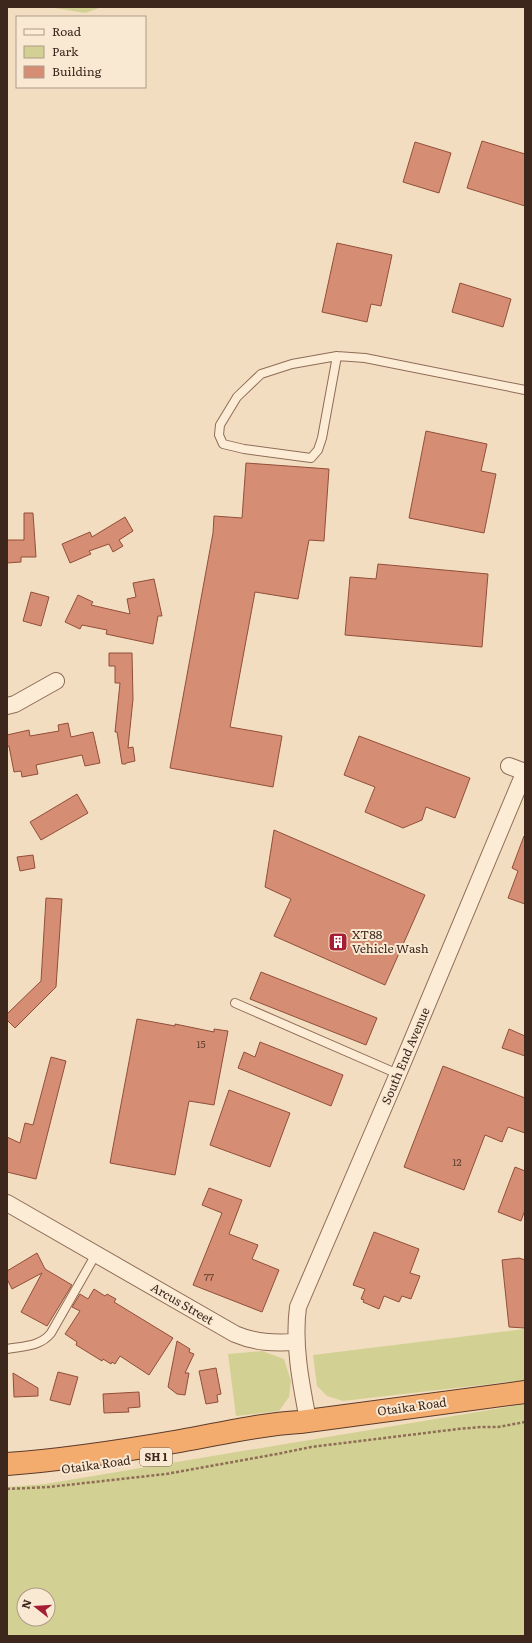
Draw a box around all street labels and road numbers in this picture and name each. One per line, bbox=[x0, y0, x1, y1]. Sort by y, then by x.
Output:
street label: South End Avenue bbox=[376, 1004, 434, 1107]
street label: Arcus Street bbox=[148, 1278, 217, 1328]
street label: Otaika Road bbox=[376, 1392, 448, 1420]
road number: SH 1 bbox=[140, 1448, 172, 1466]
street label: Otaika Road bbox=[60, 1450, 132, 1478]

